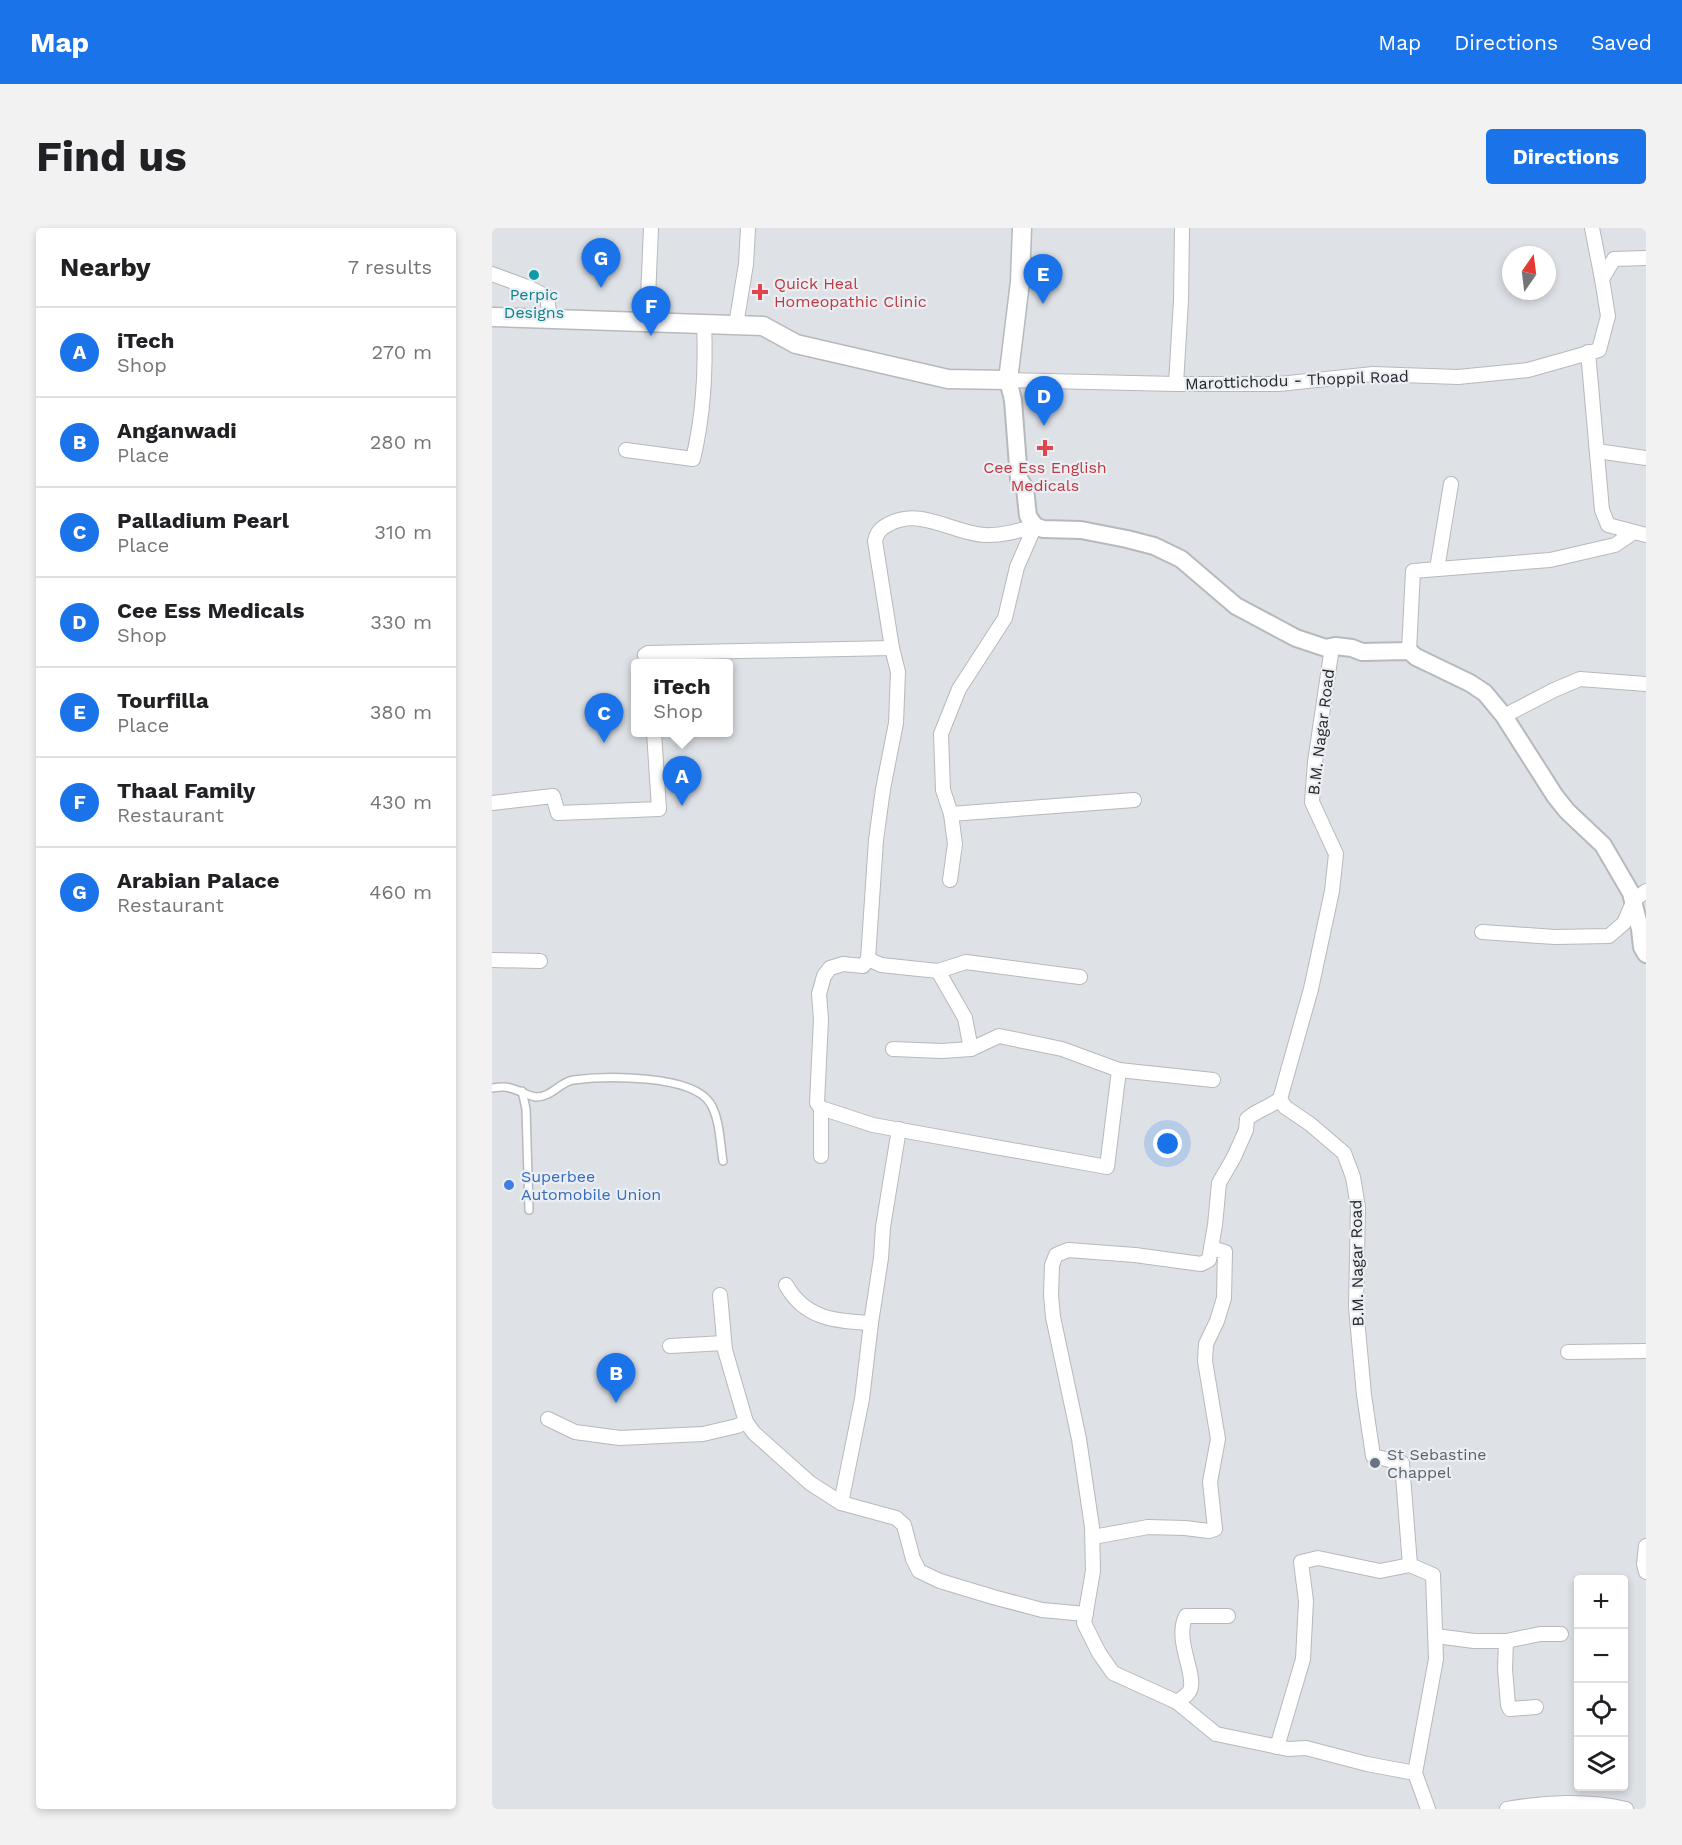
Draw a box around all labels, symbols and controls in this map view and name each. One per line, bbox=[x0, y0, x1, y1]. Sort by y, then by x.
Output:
text: Map bbox=[30, 26, 89, 59]
text: Map bbox=[1378, 30, 1421, 55]
text: Directions bbox=[1454, 30, 1558, 55]
text: Saved bbox=[1591, 30, 1652, 55]
button: Directions bbox=[1486, 129, 1646, 184]
text: Find us bbox=[36, 132, 187, 181]
pin: G bbox=[582, 238, 620, 288]
north arrow bbox=[1502, 246, 1556, 300]
text: Nearby bbox=[60, 252, 151, 282]
pin: E bbox=[1024, 254, 1062, 304]
text: 7 results bbox=[348, 255, 432, 279]
marker: Perpic Designs bbox=[527, 268, 541, 282]
place label: Quick Heal Homeopathic Clinic bbox=[774, 274, 927, 311]
marker: Quick Heal Homeopathic Clinic bbox=[751, 283, 769, 301]
place label: Perpic Designs bbox=[504, 285, 564, 322]
pin: F bbox=[632, 286, 670, 336]
text: iTech bbox=[117, 328, 174, 353]
text: A bbox=[73, 340, 86, 364]
text: 270 m bbox=[372, 340, 432, 364]
text: Shop bbox=[117, 353, 167, 377]
street label: Marottichodu - Thoppil Road bbox=[1185, 367, 1409, 393]
pin: D bbox=[1024, 376, 1064, 426]
text: Anganwadi bbox=[117, 418, 237, 443]
text: B bbox=[73, 430, 86, 454]
text: 280 m bbox=[370, 430, 432, 454]
marker: Cee Ess English Medicals bbox=[1038, 441, 1052, 455]
text: Place bbox=[117, 443, 169, 467]
place label: Cee Ess English Medicals bbox=[983, 458, 1107, 495]
text: Palladium Pearl bbox=[117, 508, 289, 533]
text: C bbox=[73, 520, 86, 544]
text: 310 m bbox=[374, 520, 432, 544]
text: Place bbox=[117, 533, 169, 557]
text: Cee Ess Medicals bbox=[117, 598, 304, 623]
text: D bbox=[72, 610, 87, 634]
text: 330 m bbox=[370, 610, 432, 634]
text: Shop bbox=[117, 623, 167, 647]
popup bbox=[631, 659, 733, 737]
street label: B.M. Nagar Road bbox=[1304, 668, 1338, 796]
text: iTech bbox=[653, 674, 711, 699]
text: Tourfilla bbox=[117, 688, 209, 713]
pin: C bbox=[584, 694, 624, 743]
text: Shop bbox=[653, 699, 703, 723]
text: E bbox=[73, 700, 86, 724]
text: 380 m bbox=[370, 700, 432, 724]
text: Place bbox=[117, 713, 169, 737]
pin: A bbox=[662, 756, 702, 806]
text: Thaal Family bbox=[117, 778, 255, 803]
text: F bbox=[73, 790, 86, 814]
text: 430 m bbox=[370, 790, 432, 814]
text: Restaurant bbox=[117, 803, 224, 827]
text: Arabian Palace bbox=[117, 868, 280, 893]
text: G bbox=[72, 880, 87, 904]
text: 460 m bbox=[369, 880, 432, 904]
text: Restaurant bbox=[117, 893, 224, 917]
your location bbox=[1153, 1129, 1182, 1158]
place label: Superbee Automobile Union bbox=[521, 1167, 661, 1204]
marker: Superbee Automobile Union bbox=[502, 1178, 516, 1192]
street label: B.M. Nagar Road bbox=[1346, 1199, 1368, 1327]
pin: B bbox=[596, 1354, 636, 1403]
place label: St Sebastine Chappel bbox=[1387, 1445, 1487, 1482]
marker: St Sebastine Chappel bbox=[1368, 1456, 1382, 1470]
map controls bbox=[1574, 1575, 1628, 1791]
button: + bbox=[1574, 1575, 1628, 1629]
button: − bbox=[1574, 1629, 1628, 1683]
button: locate bbox=[1574, 1683, 1628, 1737]
button: layers bbox=[1574, 1737, 1628, 1791]

